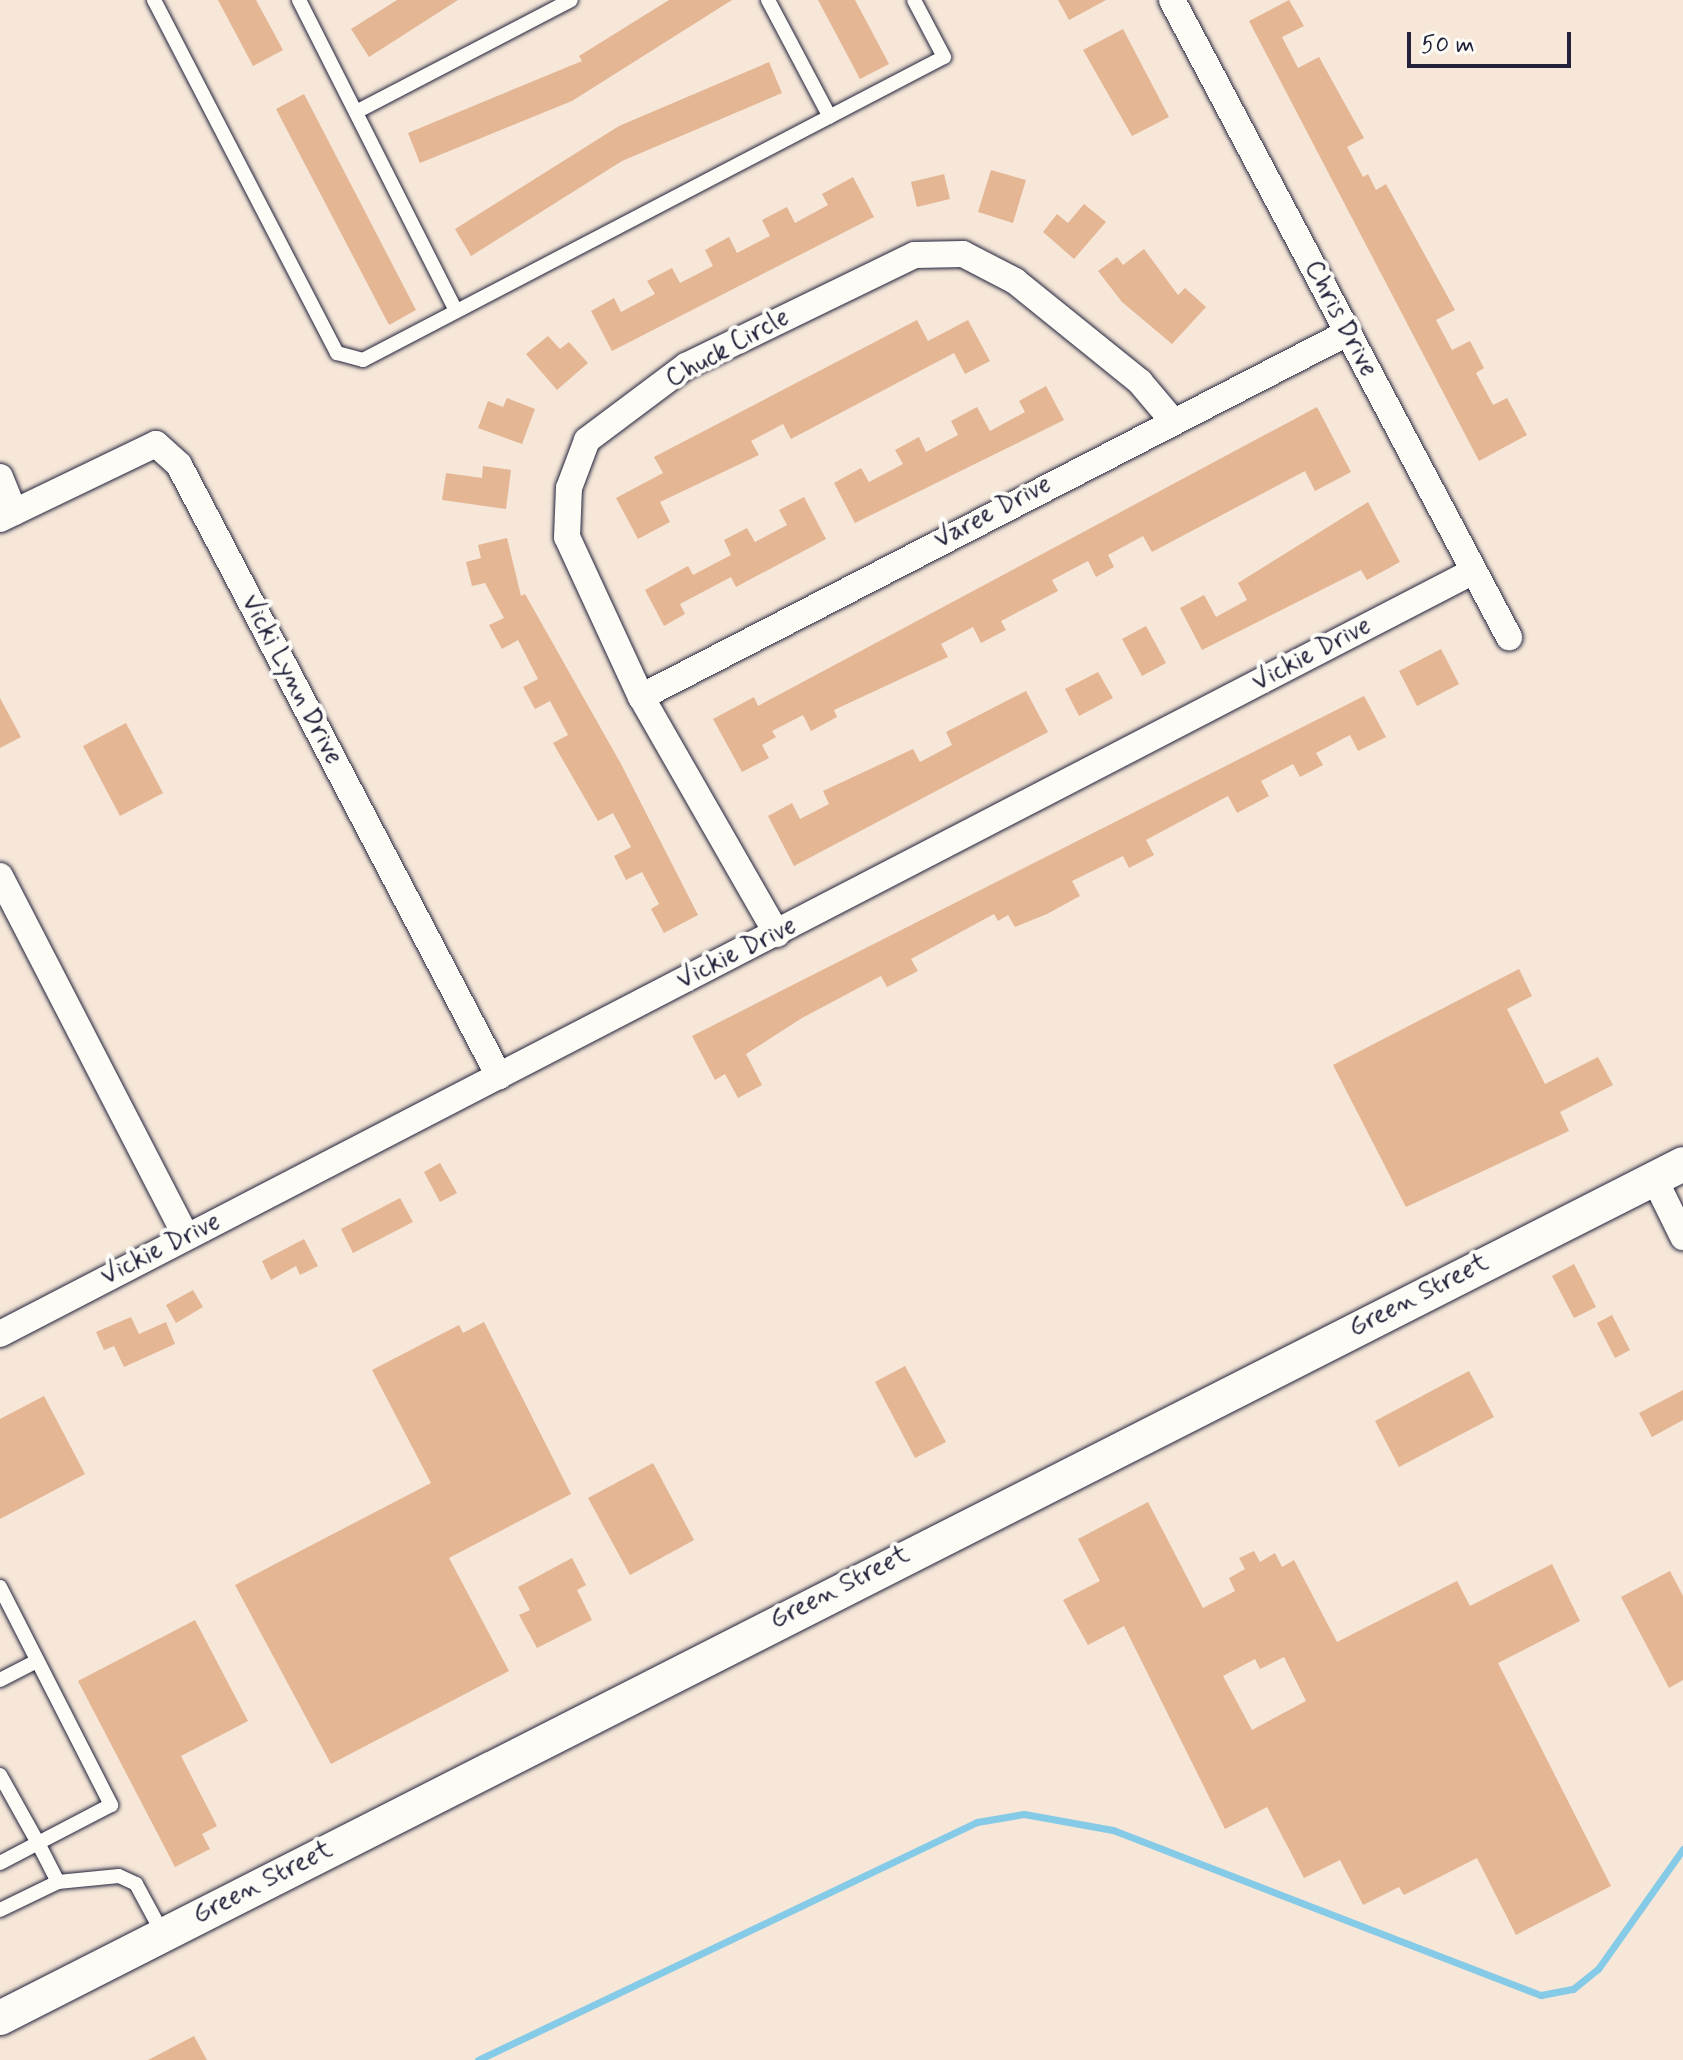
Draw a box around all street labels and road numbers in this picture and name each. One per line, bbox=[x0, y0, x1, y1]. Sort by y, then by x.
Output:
street label: Chris Drive bbox=[1297, 256, 1383, 382]
street label: Chuck Circle bbox=[660, 302, 796, 396]
street label: Varee Drive bbox=[929, 469, 1057, 557]
street label: Vicki Lynn Drive bbox=[234, 591, 348, 769]
street label: Vickie Drive bbox=[1247, 611, 1377, 699]
street label: Vickie Drive bbox=[672, 911, 802, 997]
street label: Vickie Drive bbox=[96, 1207, 226, 1293]
street label: Green Street bbox=[1344, 1247, 1494, 1345]
street label: Green Street bbox=[765, 1539, 915, 1637]
street label: Green Street bbox=[188, 1834, 338, 1932]

